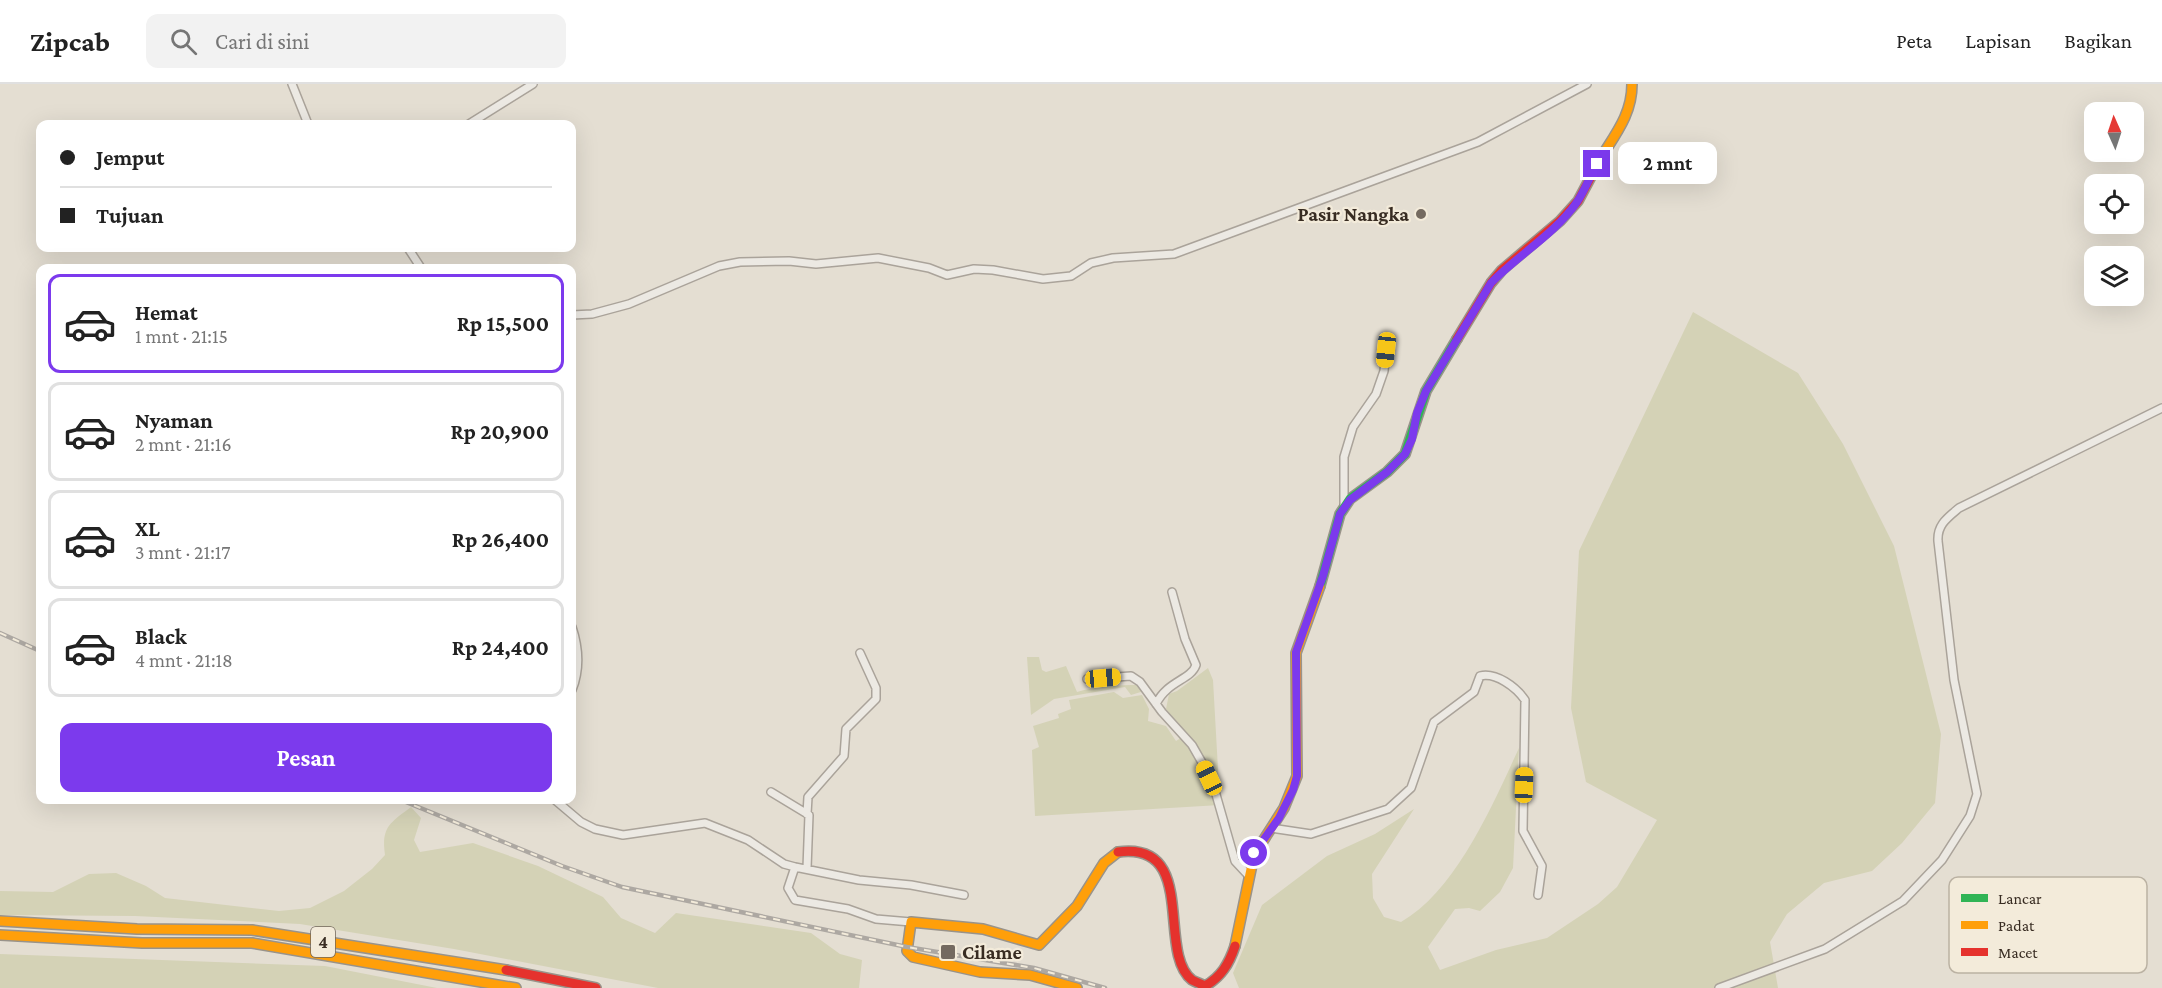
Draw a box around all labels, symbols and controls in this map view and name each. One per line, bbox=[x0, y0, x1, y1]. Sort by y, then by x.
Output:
search box bbox=[146, 14, 566, 68]
icon: search bbox=[167, 25, 200, 58]
text: Zipcab bbox=[30, 26, 110, 57]
text: Cari di sini bbox=[215, 29, 309, 54]
text: Peta bbox=[1896, 29, 1932, 53]
text: Lapisan bbox=[1965, 29, 2031, 53]
text: Bagikan bbox=[2064, 29, 2132, 53]
north arrow bbox=[2084, 102, 2144, 162]
map controls bbox=[2084, 102, 2144, 306]
callout: 2 mnt bbox=[1618, 143, 1717, 185]
text: Jemput bbox=[96, 145, 165, 170]
route end bbox=[1583, 150, 1610, 177]
text: 2 mnt bbox=[1643, 152, 1692, 174]
button: locate bbox=[2084, 174, 2144, 234]
text: Tujuan bbox=[96, 203, 164, 228]
place label: Pasir Nangka bbox=[1297, 203, 1409, 225]
marker: Pasir Nangka bbox=[1414, 207, 1428, 221]
button: layers bbox=[2084, 246, 2144, 306]
icon: car bbox=[63, 297, 117, 351]
text: Hemat bbox=[135, 300, 198, 325]
text: Rp 15,500 bbox=[457, 311, 549, 336]
text: 1 mnt · 21:15 bbox=[135, 325, 228, 347]
car bbox=[1375, 331, 1397, 369]
icon: car bbox=[63, 405, 117, 459]
text: Nyaman bbox=[135, 408, 213, 433]
text: Rp 20,900 bbox=[450, 419, 549, 444]
text: 2 mnt · 21:16 bbox=[135, 433, 232, 455]
icon: car bbox=[63, 513, 117, 567]
text: XL bbox=[135, 516, 160, 541]
text: Rp 26,400 bbox=[452, 527, 549, 552]
text: 3 mnt · 21:17 bbox=[135, 541, 231, 563]
icon: car bbox=[63, 621, 117, 675]
text: Black bbox=[135, 624, 187, 649]
text: Rp 24,400 bbox=[452, 635, 549, 660]
text: 4 mnt · 21:18 bbox=[135, 649, 233, 671]
car bbox=[1084, 667, 1122, 689]
button: Pesan bbox=[60, 723, 552, 792]
car bbox=[1193, 758, 1225, 798]
car bbox=[1514, 767, 1534, 803]
route start bbox=[1240, 839, 1267, 866]
legend bbox=[1949, 877, 2147, 973]
text: Lancar bbox=[1998, 890, 2042, 907]
text: Padat bbox=[1998, 917, 2035, 934]
road number: 4 bbox=[311, 927, 335, 957]
place label: Cilame bbox=[962, 941, 1022, 963]
marker: Cilame bbox=[939, 943, 957, 961]
text: Macet bbox=[1998, 944, 2038, 961]

